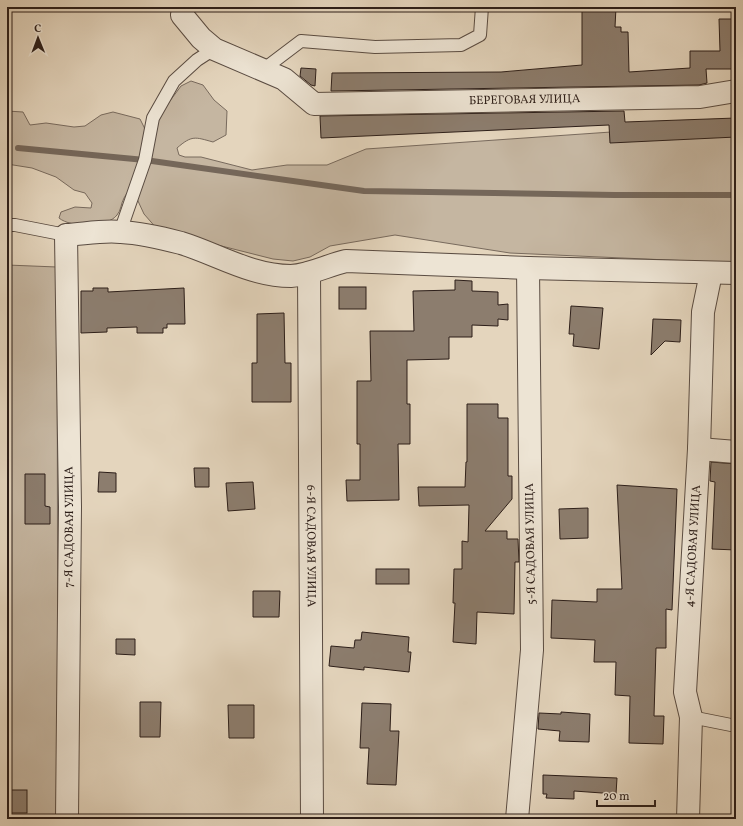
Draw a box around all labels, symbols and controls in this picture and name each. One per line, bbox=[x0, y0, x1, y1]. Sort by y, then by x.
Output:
north arrow bbox=[18, 18, 58, 58]
text: С bbox=[34, 22, 42, 37]
street label: БЕРЕГОВАЯ УЛИЦА bbox=[469, 91, 581, 109]
street label: 7-Я САДОВАЯ УЛИЦА bbox=[61, 466, 78, 588]
street label: 5-Я САДОВАЯ УЛИЦА bbox=[522, 483, 540, 605]
street label: 4-Я САДОВАЯ УЛИЦА bbox=[682, 484, 705, 608]
street label: 6-Я САДОВАЯ УЛИЦА bbox=[302, 485, 319, 608]
scale bar bbox=[597, 782, 655, 808]
text: 20 m bbox=[603, 789, 630, 805]

